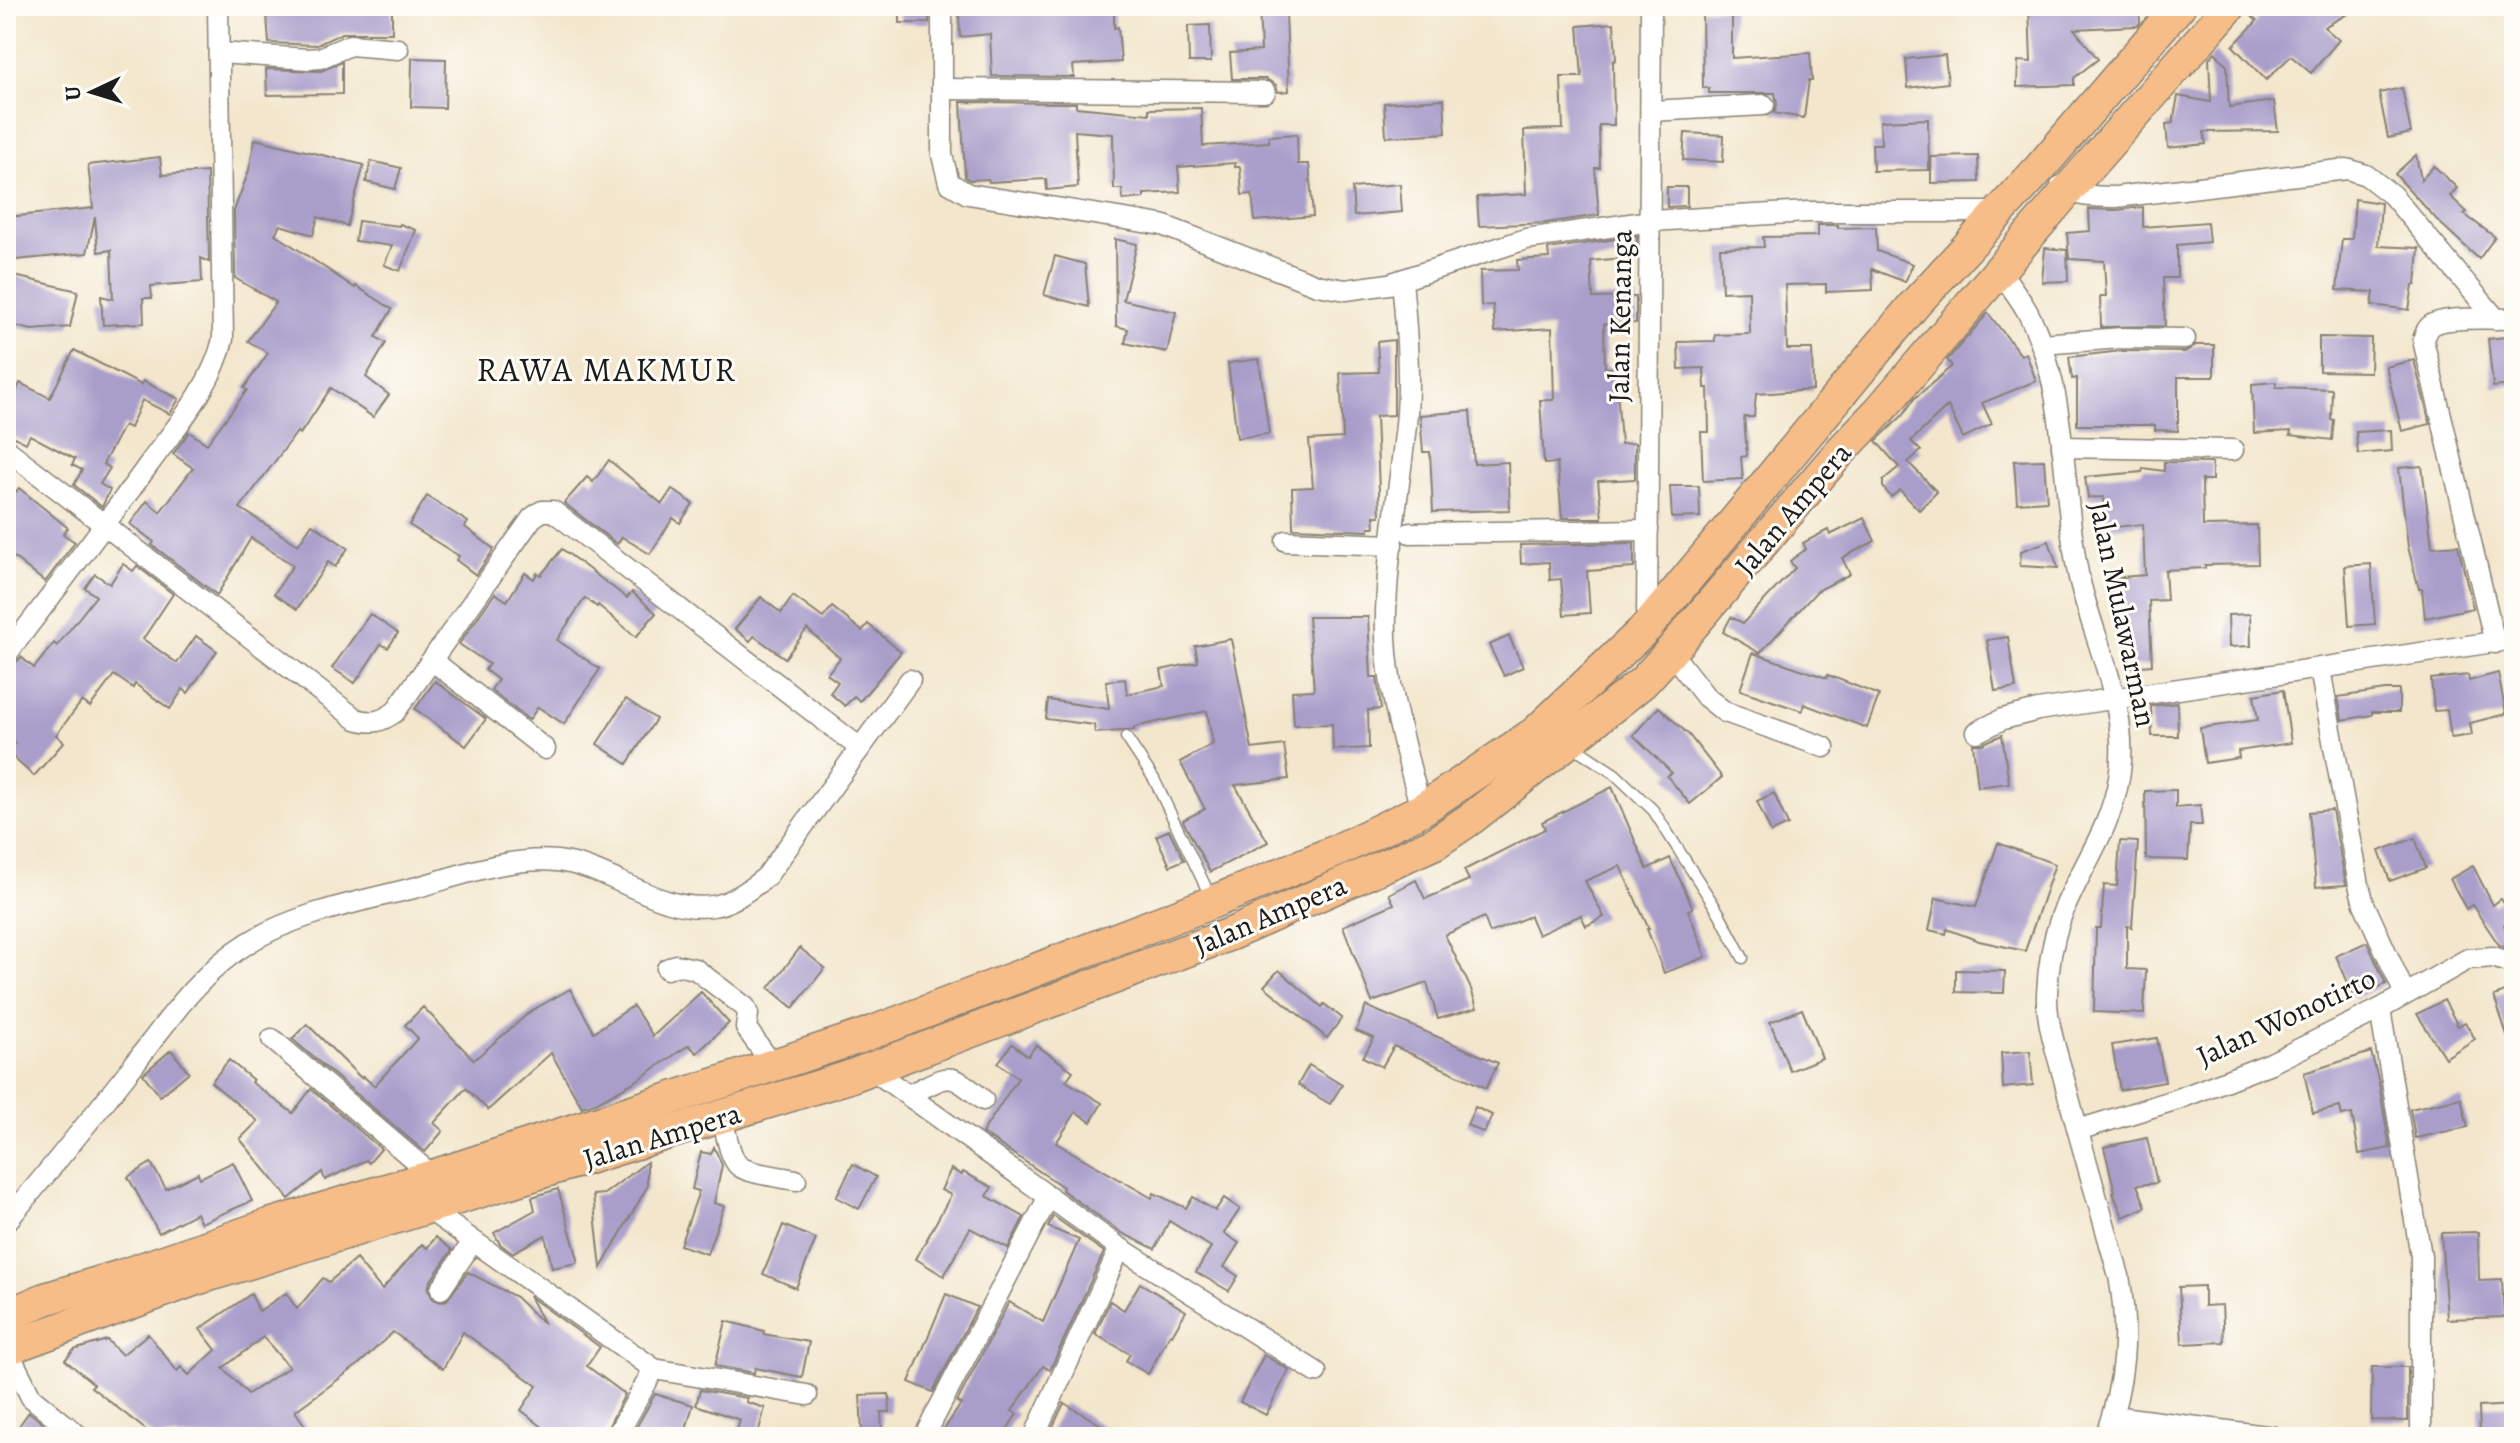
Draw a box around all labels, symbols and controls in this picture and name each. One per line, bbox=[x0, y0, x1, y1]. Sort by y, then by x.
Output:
north arrow bbox=[52, 52, 132, 132]
text: U bbox=[58, 85, 89, 102]
street label: Jalan Kenanga bbox=[1598, 229, 1642, 403]
district label: RAWA MAKMUR bbox=[477, 346, 737, 393]
street label: Jalan Ampera bbox=[1725, 434, 1861, 584]
street label: Jalan Mulawarman bbox=[2080, 497, 2166, 731]
street label: Jalan Ampera bbox=[1187, 865, 1353, 965]
street label: Jalan Wonotirto bbox=[2190, 958, 2382, 1076]
street label: Jalan Ampera bbox=[578, 1093, 746, 1179]

